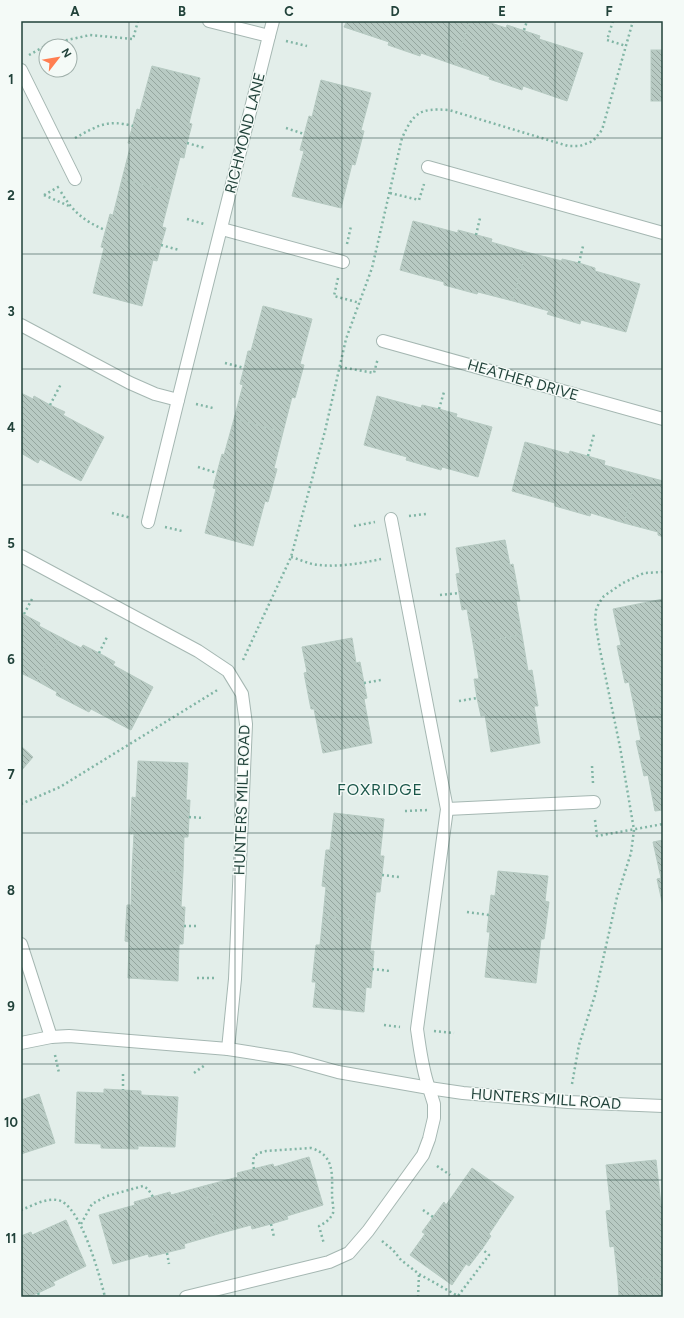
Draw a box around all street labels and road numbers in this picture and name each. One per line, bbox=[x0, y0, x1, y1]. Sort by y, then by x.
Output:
street label: RICHMOND LANE bbox=[221, 71, 269, 195]
street label: HEATHER DRIVE bbox=[465, 356, 581, 404]
street label: HUNTERS MILL ROAD bbox=[230, 724, 254, 876]
street label: HUNTERS MILL ROAD bbox=[470, 1085, 622, 1113]

